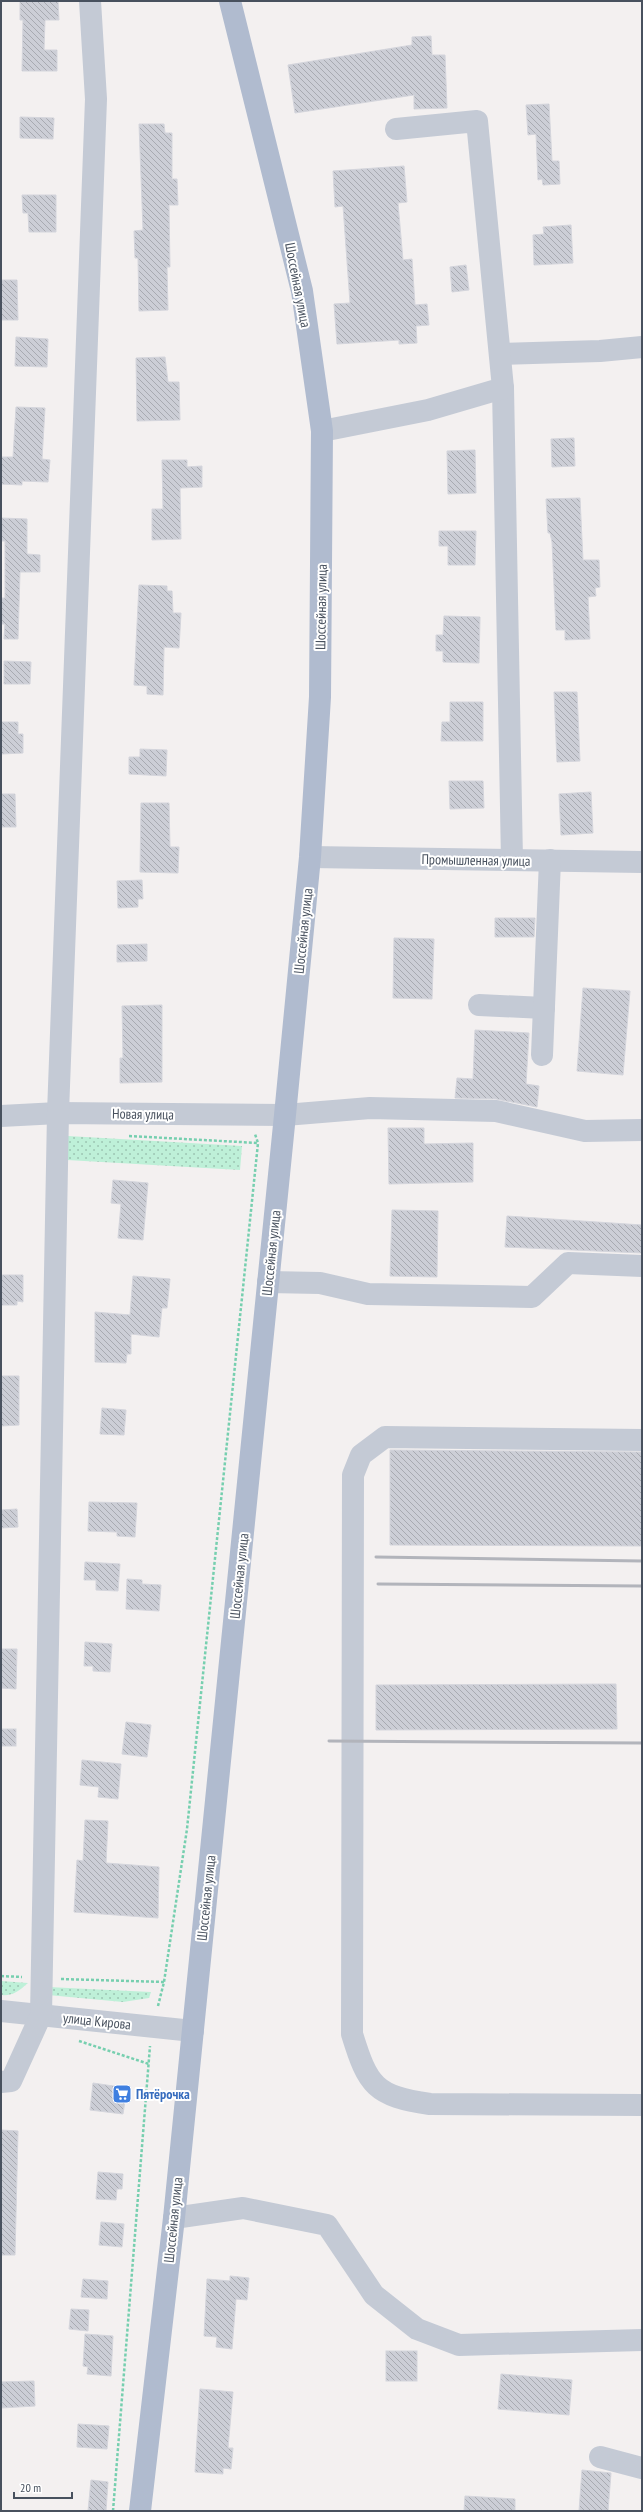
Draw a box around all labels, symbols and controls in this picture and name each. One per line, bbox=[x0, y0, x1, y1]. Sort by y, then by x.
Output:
street label: Шоссейная улица bbox=[281, 241, 315, 329]
street label: Шоссейная улица bbox=[311, 564, 331, 650]
street label: Промышленная улица bbox=[421, 850, 531, 870]
street label: Шоссейная улица bbox=[290, 887, 316, 975]
street label: Новая улица bbox=[112, 1104, 174, 1124]
street label: Шоссейная улица bbox=[258, 1209, 284, 1297]
street label: Шоссейная улица bbox=[226, 1532, 252, 1620]
street label: Шоссейная улица bbox=[193, 1854, 219, 1942]
street label: улица Кирова bbox=[62, 2008, 132, 2034]
supermarket icon: Пятёрочка bbox=[111, 2083, 133, 2105]
place label: Пятёрочка bbox=[136, 2085, 190, 2103]
street label: Шоссейная улица bbox=[160, 2176, 186, 2264]
scale bar bbox=[14, 2474, 72, 2500]
text: 20 m bbox=[20, 2480, 41, 2495]

